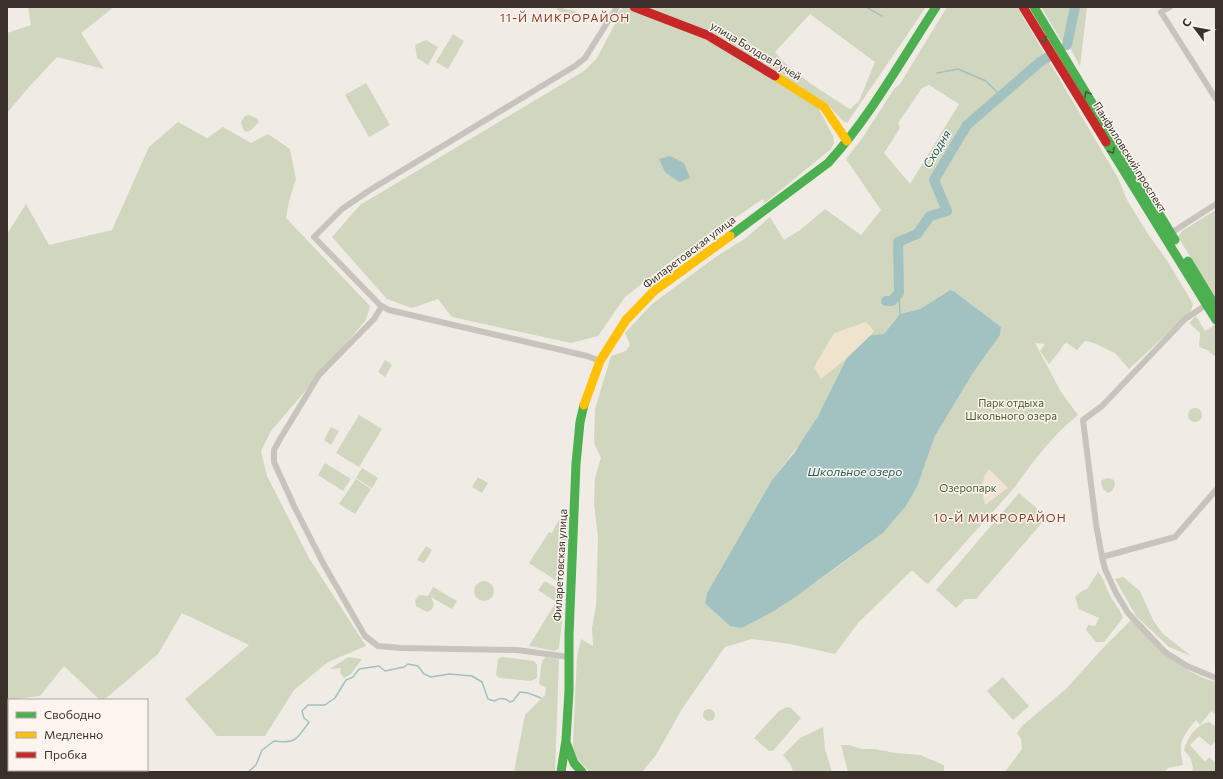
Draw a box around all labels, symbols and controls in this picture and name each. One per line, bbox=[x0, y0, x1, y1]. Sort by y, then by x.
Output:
north arrow bbox=[1175, 8, 1215, 48]
district label: 11-Й МИКРОРАЙОН bbox=[500, 10, 630, 24]
text: С bbox=[1179, 15, 1194, 29]
street label: улица Болдов Ручей bbox=[709, 18, 804, 83]
one-way arrow bbox=[1039, 36, 1047, 43]
one-way arrow bbox=[1084, 91, 1092, 98]
street label: Панфиловский проспект bbox=[1091, 99, 1170, 214]
water label: Сходня bbox=[919, 127, 953, 170]
one-way arrow bbox=[1108, 147, 1115, 154]
street label: Филаретовская улица bbox=[640, 213, 738, 291]
park label: Парк отдыха Школьного озера bbox=[965, 396, 1057, 422]
water label: Школьное озеро bbox=[808, 464, 903, 478]
park label: Озеропарк bbox=[939, 481, 997, 494]
street label: Филаретовская улица bbox=[550, 508, 569, 621]
district label: 10-Й МИКРОРАЙОН bbox=[933, 510, 1067, 524]
legend bbox=[8, 699, 148, 771]
text: Свободно bbox=[44, 707, 101, 721]
text: Медленно bbox=[44, 727, 103, 741]
text: Пробка bbox=[44, 747, 87, 761]

